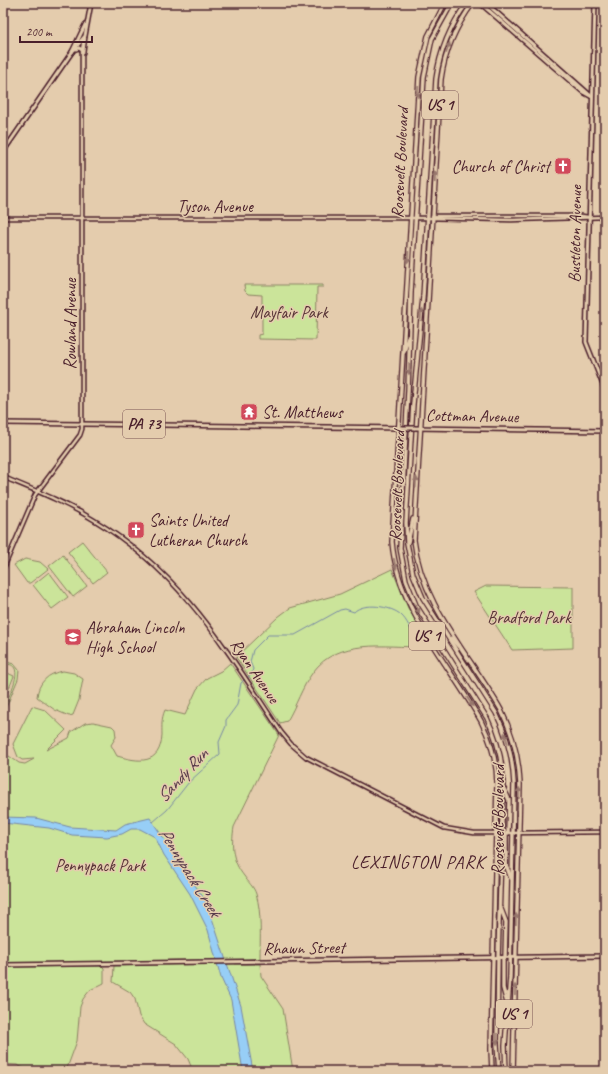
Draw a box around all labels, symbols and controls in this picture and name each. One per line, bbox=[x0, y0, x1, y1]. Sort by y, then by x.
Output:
scale bar bbox=[20, 18, 92, 44]
text: 200 m bbox=[26, 24, 53, 40]
one-way arrow bbox=[446, 41, 452, 53]
one-way arrow bbox=[414, 86, 421, 98]
road number: US 1 bbox=[422, 91, 458, 119]
street label: Roosevelt Boulevard bbox=[387, 104, 414, 219]
place label: Church of Christ bbox=[452, 156, 552, 177]
church icon: Church of Christ bbox=[553, 156, 573, 176]
one-way arrow bbox=[432, 171, 439, 183]
street label: Bustleton Avenue bbox=[564, 184, 586, 283]
street label: Tyson Avenue bbox=[177, 196, 254, 217]
one-way arrow bbox=[404, 251, 411, 263]
street label: Rowland Avenue bbox=[60, 277, 81, 369]
park label: Mayfair Park bbox=[250, 302, 329, 323]
one-way arrow bbox=[418, 309, 425, 321]
one-way arrow bbox=[406, 363, 412, 376]
temple icon: St. Matthews bbox=[239, 402, 259, 422]
place label: St. Matthews bbox=[262, 402, 344, 423]
street label: Cottman Avenue bbox=[426, 405, 520, 427]
road number: PA 73 bbox=[123, 410, 165, 438]
street label: Roosevelt Boulevard bbox=[385, 427, 410, 542]
one-way arrow bbox=[413, 476, 420, 488]
place label: Saints United Lutheran Church bbox=[149, 510, 249, 551]
church icon: Saints United Lutheran Church bbox=[126, 520, 146, 540]
one-way arrow bbox=[392, 558, 398, 571]
one-way arrow bbox=[414, 602, 421, 613]
park label: Bradford Park bbox=[487, 607, 572, 628]
place label: Abraham Lincoln High School bbox=[86, 617, 185, 658]
road number: US 1 bbox=[409, 622, 445, 650]
school or university icon: Abraham Lincoln High School bbox=[63, 627, 83, 647]
street label: Ryan Avenue bbox=[226, 635, 285, 708]
one-way arrow bbox=[466, 697, 474, 707]
one-way arrow bbox=[503, 732, 509, 744]
water label: Sandy Run bbox=[152, 742, 214, 807]
street label: Roosevelt Boulevard bbox=[488, 761, 509, 875]
one-way arrow bbox=[516, 787, 523, 799]
water label: Pennypack Creek bbox=[154, 823, 228, 923]
district label: LEXINGTON PARK bbox=[351, 851, 488, 873]
park label: Pennypack Park bbox=[55, 855, 147, 876]
one-way arrow bbox=[513, 913, 520, 925]
street label: Rhawn Street bbox=[263, 937, 347, 959]
one-way arrow bbox=[511, 984, 518, 996]
road number: US 1 bbox=[496, 1000, 532, 1028]
one-way arrow bbox=[494, 1033, 500, 1046]

